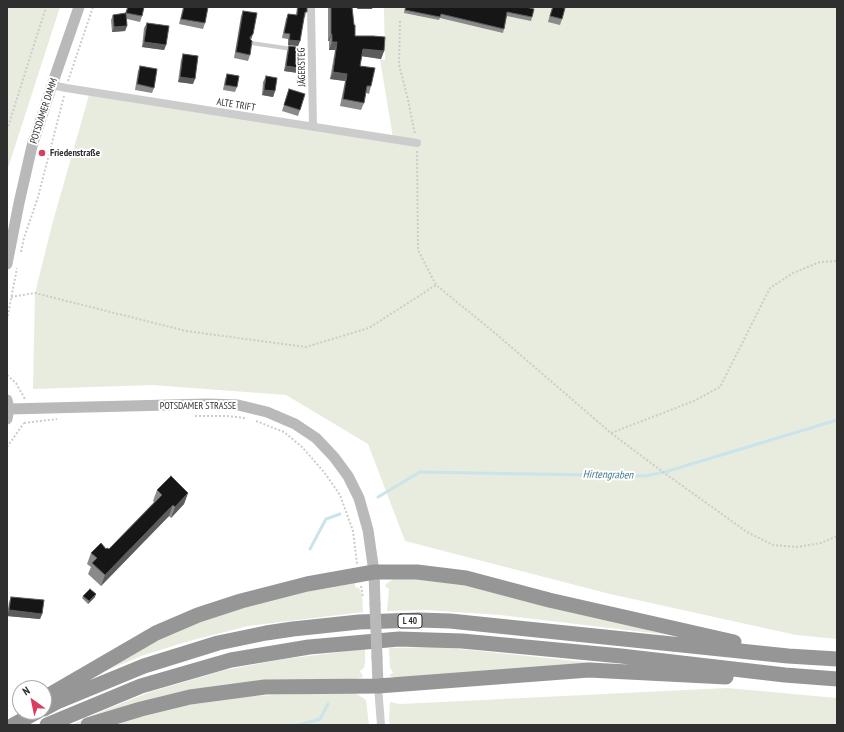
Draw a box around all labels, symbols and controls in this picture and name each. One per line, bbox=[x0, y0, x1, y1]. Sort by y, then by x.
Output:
street label: JÄGERSTEG bbox=[296, 47, 308, 87]
street label: POTSDAMER DAMM bbox=[28, 77, 60, 145]
street label: ALTE TRIFT bbox=[216, 96, 256, 114]
place label: Friedenstraße bbox=[50, 147, 100, 159]
marker: Friedenstraße bbox=[37, 148, 47, 158]
street label: POTSDAMER STRASSE bbox=[160, 400, 236, 412]
water label: Hirtengraben bbox=[583, 468, 633, 482]
road number: L 40 bbox=[398, 614, 422, 628]
north arrow bbox=[12, 680, 52, 720]
text: N bbox=[20, 683, 32, 698]

